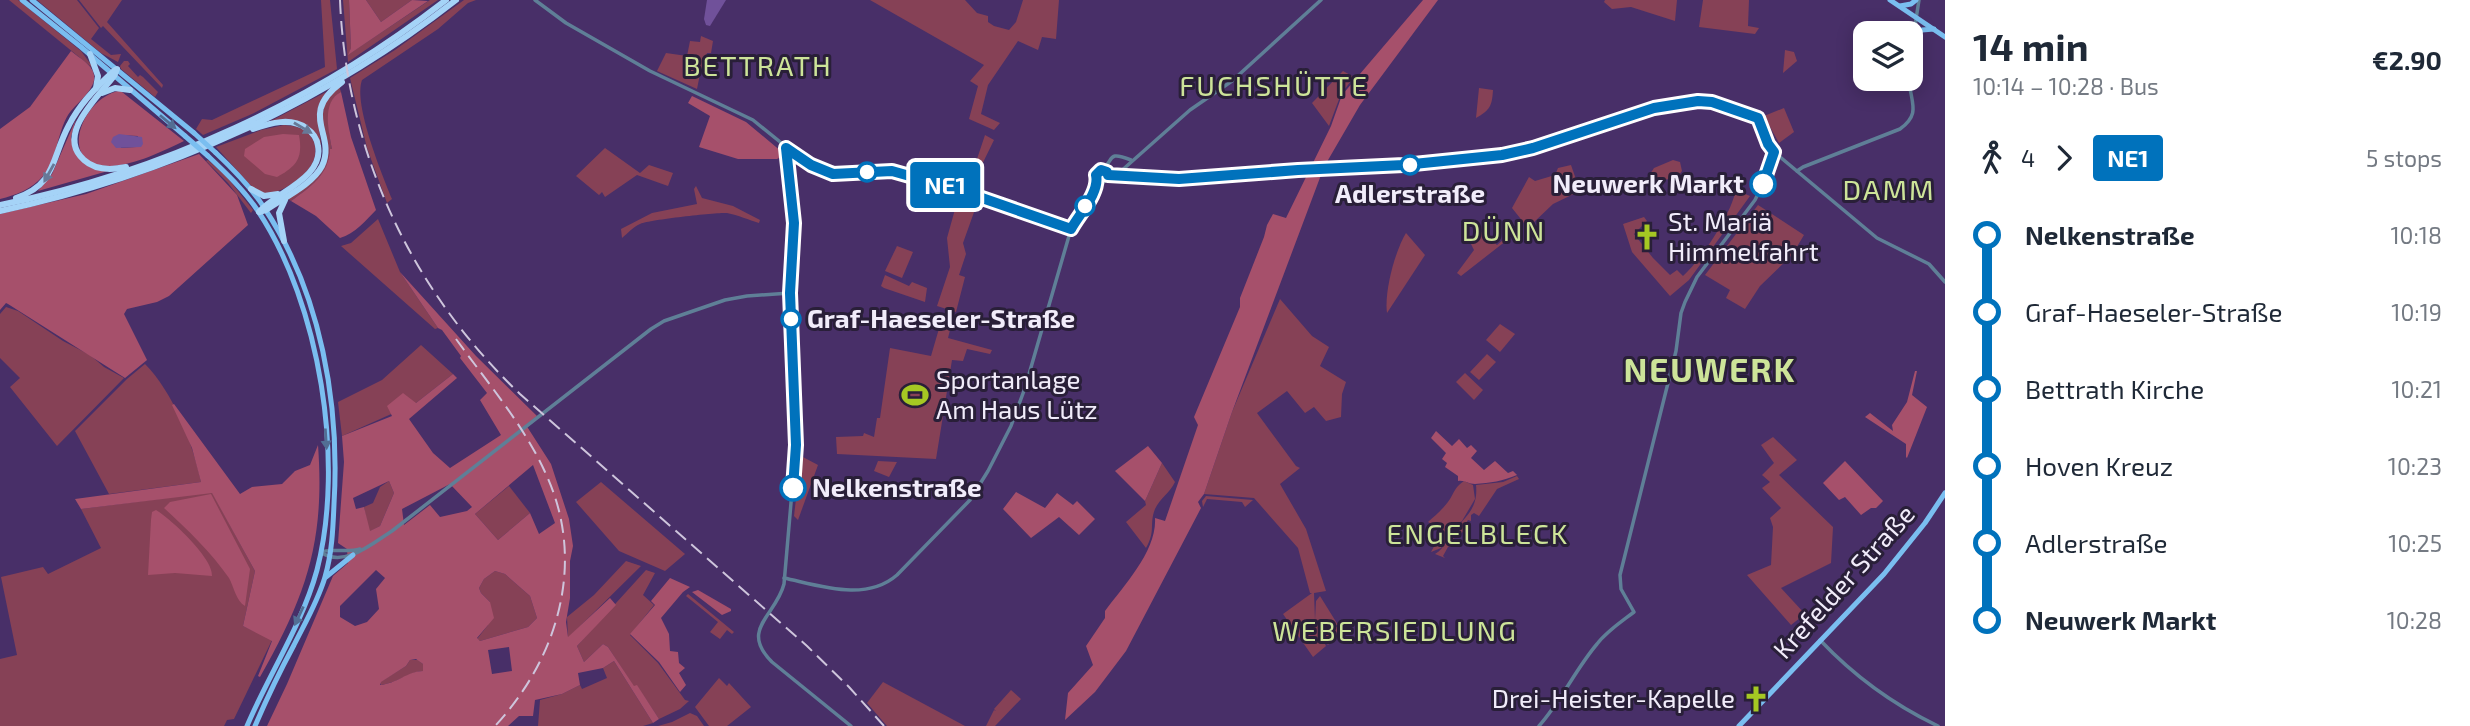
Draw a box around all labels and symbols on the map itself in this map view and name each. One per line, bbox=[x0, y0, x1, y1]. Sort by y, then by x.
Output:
district label: BETTRATH bbox=[683, 48, 833, 82]
district label: FUCHSHÜTTE bbox=[1179, 68, 1369, 102]
one-way arrow bbox=[160, 114, 177, 129]
one-way arrow bbox=[293, 121, 313, 134]
marker: Adlerstraße bbox=[1400, 155, 1420, 175]
unlabelled marker bbox=[857, 162, 877, 182]
line badge: NE1 bbox=[905, 162, 985, 208]
one-way arrow bbox=[43, 163, 55, 182]
place label: Neuwerk Markt bbox=[1552, 167, 1744, 198]
marker: Neuwerk Markt bbox=[1750, 171, 1776, 197]
district label: DAMM bbox=[1842, 172, 1936, 206]
place label: Adlerstraße bbox=[1335, 177, 1485, 208]
unlabelled marker bbox=[1075, 196, 1095, 216]
place label: St. Mariä Himmelfahrt bbox=[1668, 205, 1819, 266]
district label: DÜNN bbox=[1462, 213, 1546, 247]
church icon: St. Mariä Himmelfahrt bbox=[1632, 222, 1662, 252]
place label: Graf-Haeseler-Straße bbox=[807, 302, 1075, 333]
marker: Graf-Haeseler-Straße bbox=[781, 309, 801, 329]
district label: NEUWERK bbox=[1623, 349, 1797, 389]
place label: Sportanlage Am Haus Lütz bbox=[936, 363, 1098, 424]
sports icon: Sportanlage Am Haus Lütz bbox=[900, 380, 930, 410]
one-way arrow bbox=[321, 429, 332, 451]
place label: Nelkenstraße bbox=[812, 471, 982, 502]
marker: Nelkenstraße bbox=[780, 475, 806, 501]
street label: Krefelder Straße bbox=[1766, 498, 1920, 664]
district label: ENGELBLECK bbox=[1387, 516, 1569, 550]
one-way arrow bbox=[293, 606, 305, 626]
district label: WEBERSIEDLUNG bbox=[1272, 613, 1518, 647]
place label: Drei-Heister-Kapelle bbox=[1492, 682, 1735, 713]
church icon: Drei-Heister-Kapelle bbox=[1741, 684, 1771, 714]

